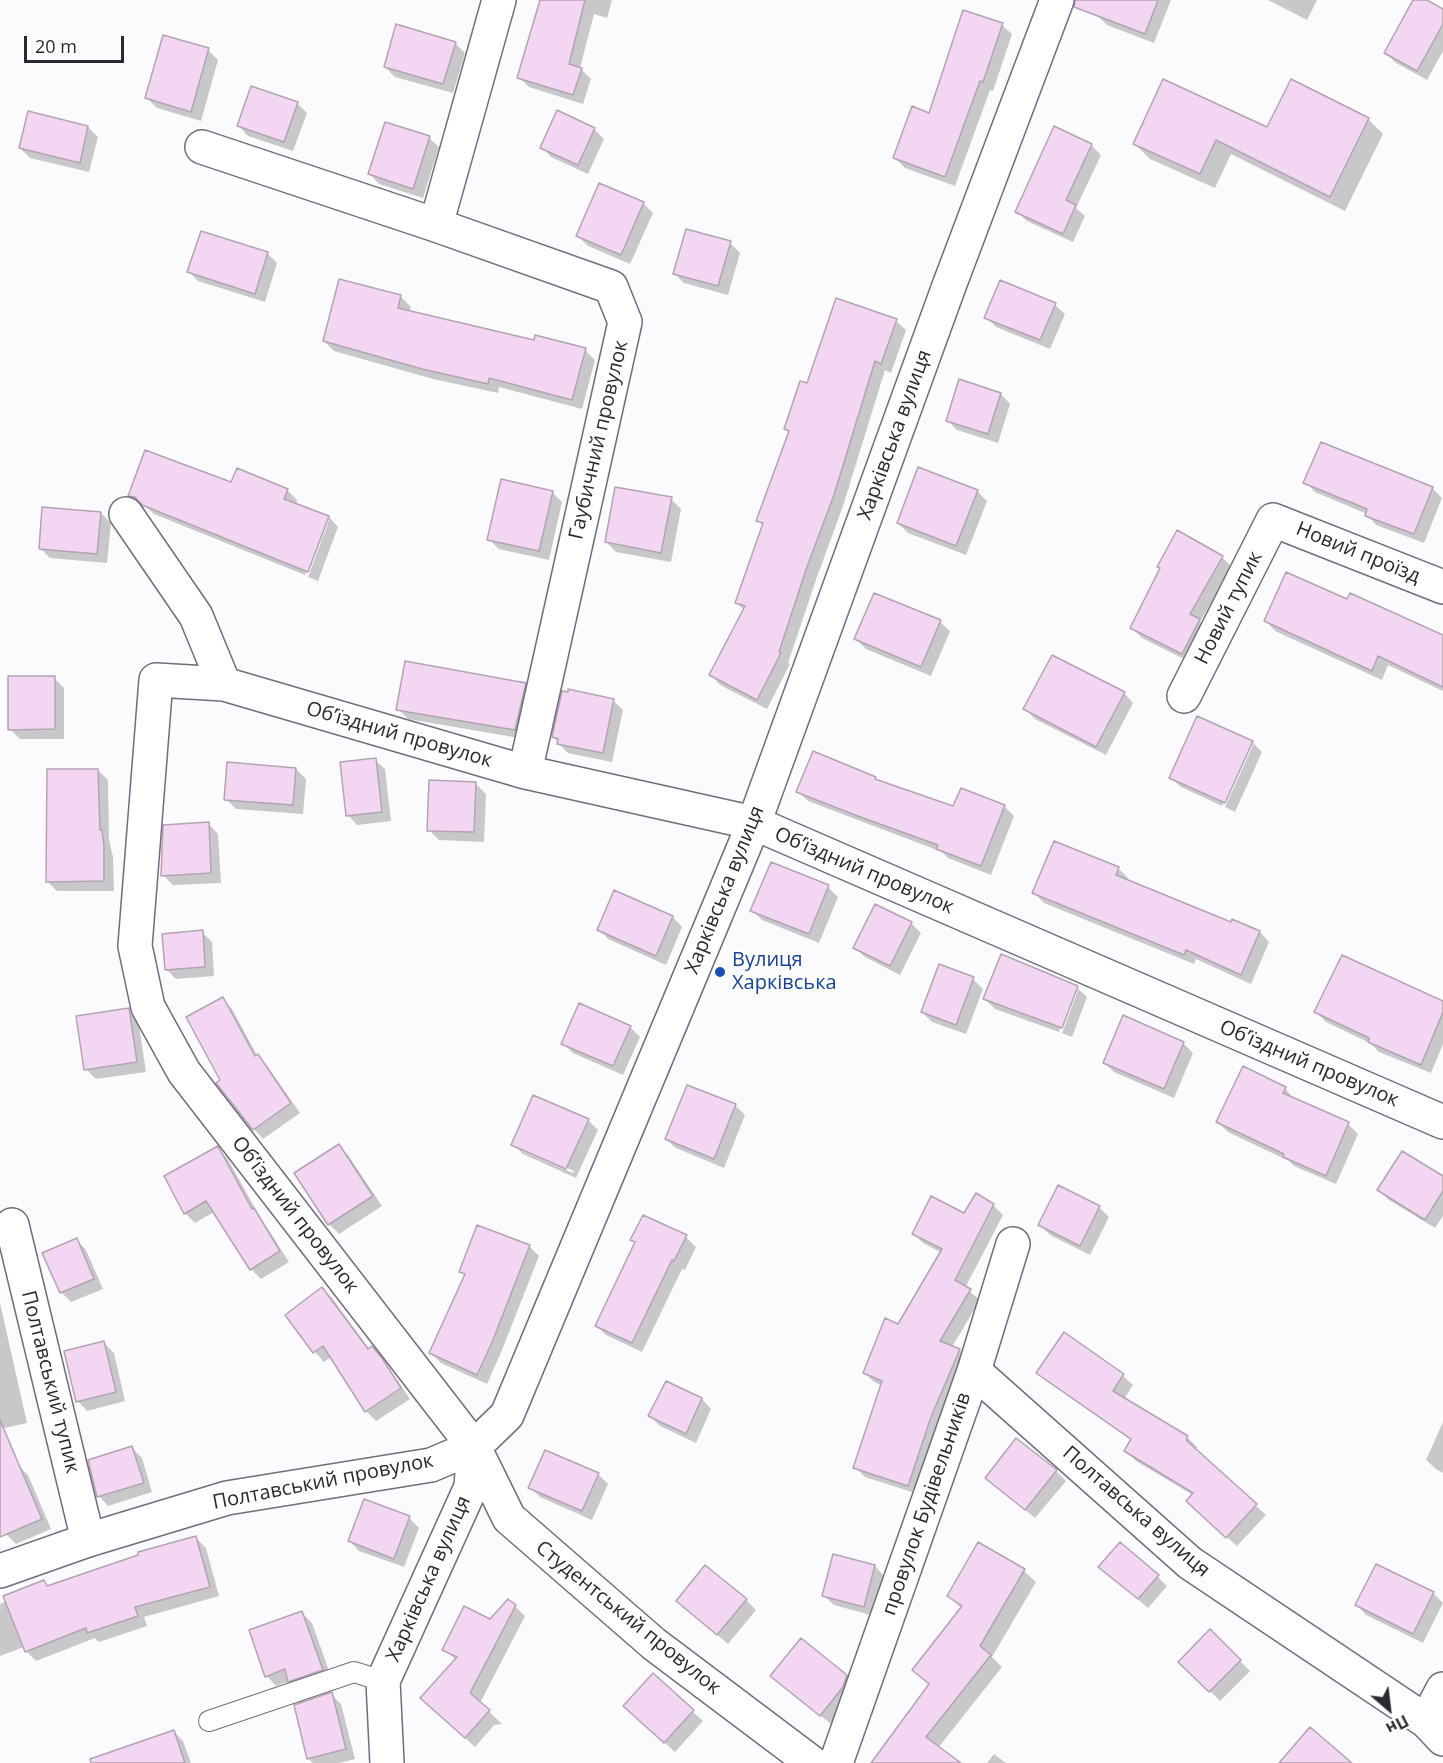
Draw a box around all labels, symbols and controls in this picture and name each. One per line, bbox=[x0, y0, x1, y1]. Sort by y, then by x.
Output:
scale bar bbox=[27, 24, 128, 62]
text: 20 m bbox=[35, 34, 77, 58]
street label: Гаубичний провулок bbox=[564, 338, 634, 542]
street label: Харківська вулиця bbox=[853, 347, 937, 523]
street label: Новий проїзд bbox=[1292, 517, 1424, 589]
street label: Новий тупик bbox=[1190, 547, 1268, 669]
street label: Обʼїздний провулок bbox=[303, 697, 495, 773]
street label: Харківська вулиця bbox=[680, 803, 770, 977]
street label: Обʼїздний провулок bbox=[771, 822, 957, 920]
place label: Вулиця Харківська bbox=[732, 948, 837, 995]
marker: Вулиця Харківська bbox=[713, 965, 727, 979]
street label: Обʼїздний провулок bbox=[1216, 1015, 1402, 1113]
street label: Обʼїздний провулок bbox=[226, 1132, 364, 1298]
street label: Полтавський тупик bbox=[16, 1288, 84, 1476]
street label: провулок Будівельників bbox=[878, 1389, 976, 1619]
street label: Полтавська вулиця bbox=[1057, 1441, 1215, 1583]
street label: Полтавський провулок bbox=[211, 1449, 435, 1515]
street label: Харківська вулиця bbox=[382, 1492, 476, 1666]
street label: Студентський провулок bbox=[531, 1536, 725, 1700]
north arrow bbox=[1359, 1679, 1419, 1739]
text: Пн bbox=[1382, 1710, 1413, 1740]

